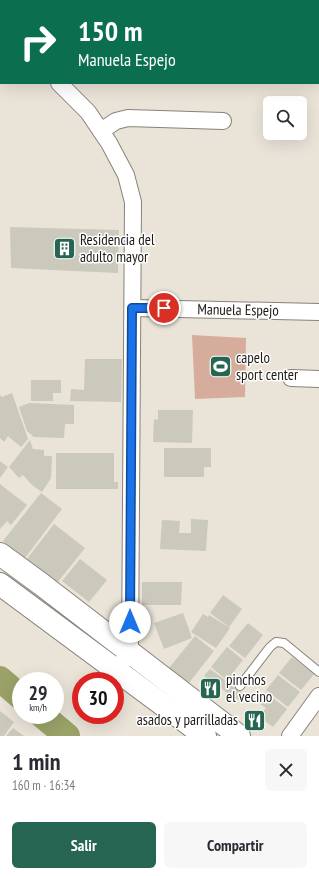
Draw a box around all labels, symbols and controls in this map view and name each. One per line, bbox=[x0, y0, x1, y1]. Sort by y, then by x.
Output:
text: 150 m bbox=[78, 12, 142, 49]
icon: right bbox=[12, 16, 64, 68]
text: Manuela Espejo bbox=[78, 48, 176, 71]
map controls bbox=[263, 96, 307, 140]
button: search bbox=[263, 96, 307, 140]
place label: Residencia del adulto mayor bbox=[80, 230, 155, 266]
building icon: Residencia del adulto mayor bbox=[52, 236, 78, 262]
pin bbox=[147, 291, 181, 325]
icon: arrive bbox=[153, 297, 175, 319]
street label: Manuela Espejo bbox=[197, 299, 279, 320]
place label: capelo sport center bbox=[236, 348, 299, 384]
sports icon: capelo sport center bbox=[207, 354, 233, 380]
position arrow bbox=[109, 601, 151, 643]
place label: pinchos el vecino bbox=[226, 670, 272, 706]
speed limit sign: 30 bbox=[72, 672, 124, 724]
restaurant icon: pinchos el vecino bbox=[198, 676, 224, 702]
text: 29 bbox=[28, 680, 48, 706]
text: km/h bbox=[29, 701, 47, 714]
restaurant icon: asados y parrilladas bbox=[241, 707, 267, 733]
place label: asados y parrilladas bbox=[137, 710, 238, 729]
text: 1 min bbox=[12, 746, 60, 777]
button: close bbox=[265, 749, 307, 791]
text: 160 m · 16:34 bbox=[12, 777, 75, 794]
button: Salir bbox=[12, 822, 156, 868]
button: Compartir bbox=[164, 822, 307, 868]

